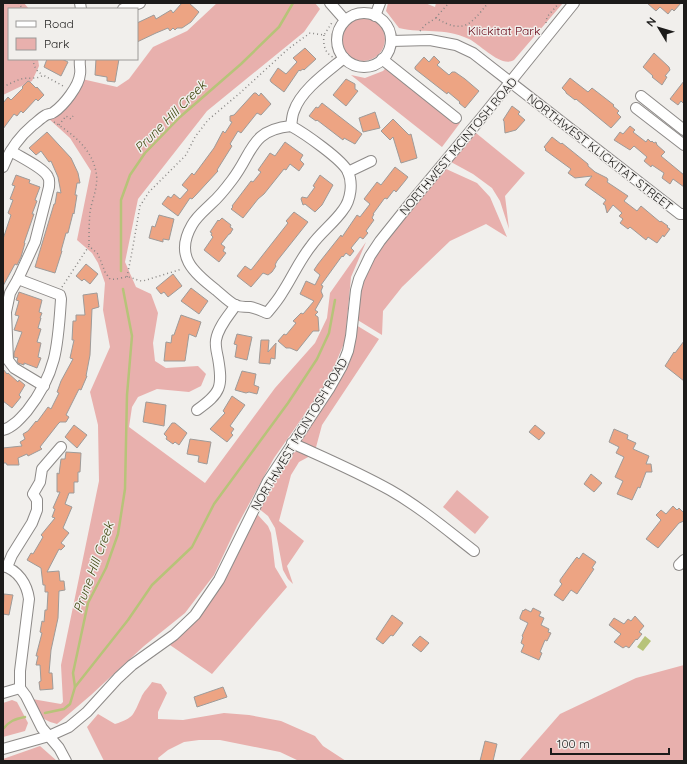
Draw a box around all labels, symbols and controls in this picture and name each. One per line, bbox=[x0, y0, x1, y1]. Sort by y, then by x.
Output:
legend bbox=[8, 8, 138, 60]
north arrow bbox=[639, 8, 679, 48]
text: N bbox=[643, 14, 659, 29]
text: Road bbox=[44, 16, 74, 31]
park label: Klickitat Park bbox=[468, 23, 540, 38]
text: Park bbox=[44, 36, 69, 51]
street label: NORTHWEST MCINTOSH ROAD bbox=[396, 74, 520, 218]
water label: Prune Hill Creek bbox=[131, 76, 210, 155]
street label: NORTHWEST KLICKITAT STREET bbox=[524, 90, 676, 214]
street label: NORTHWEST MCINTOSH ROAD bbox=[247, 355, 351, 513]
water label: Prune Hill Creek bbox=[69, 519, 117, 614]
scale bar bbox=[551, 730, 669, 756]
text: 100 m bbox=[557, 736, 590, 751]

